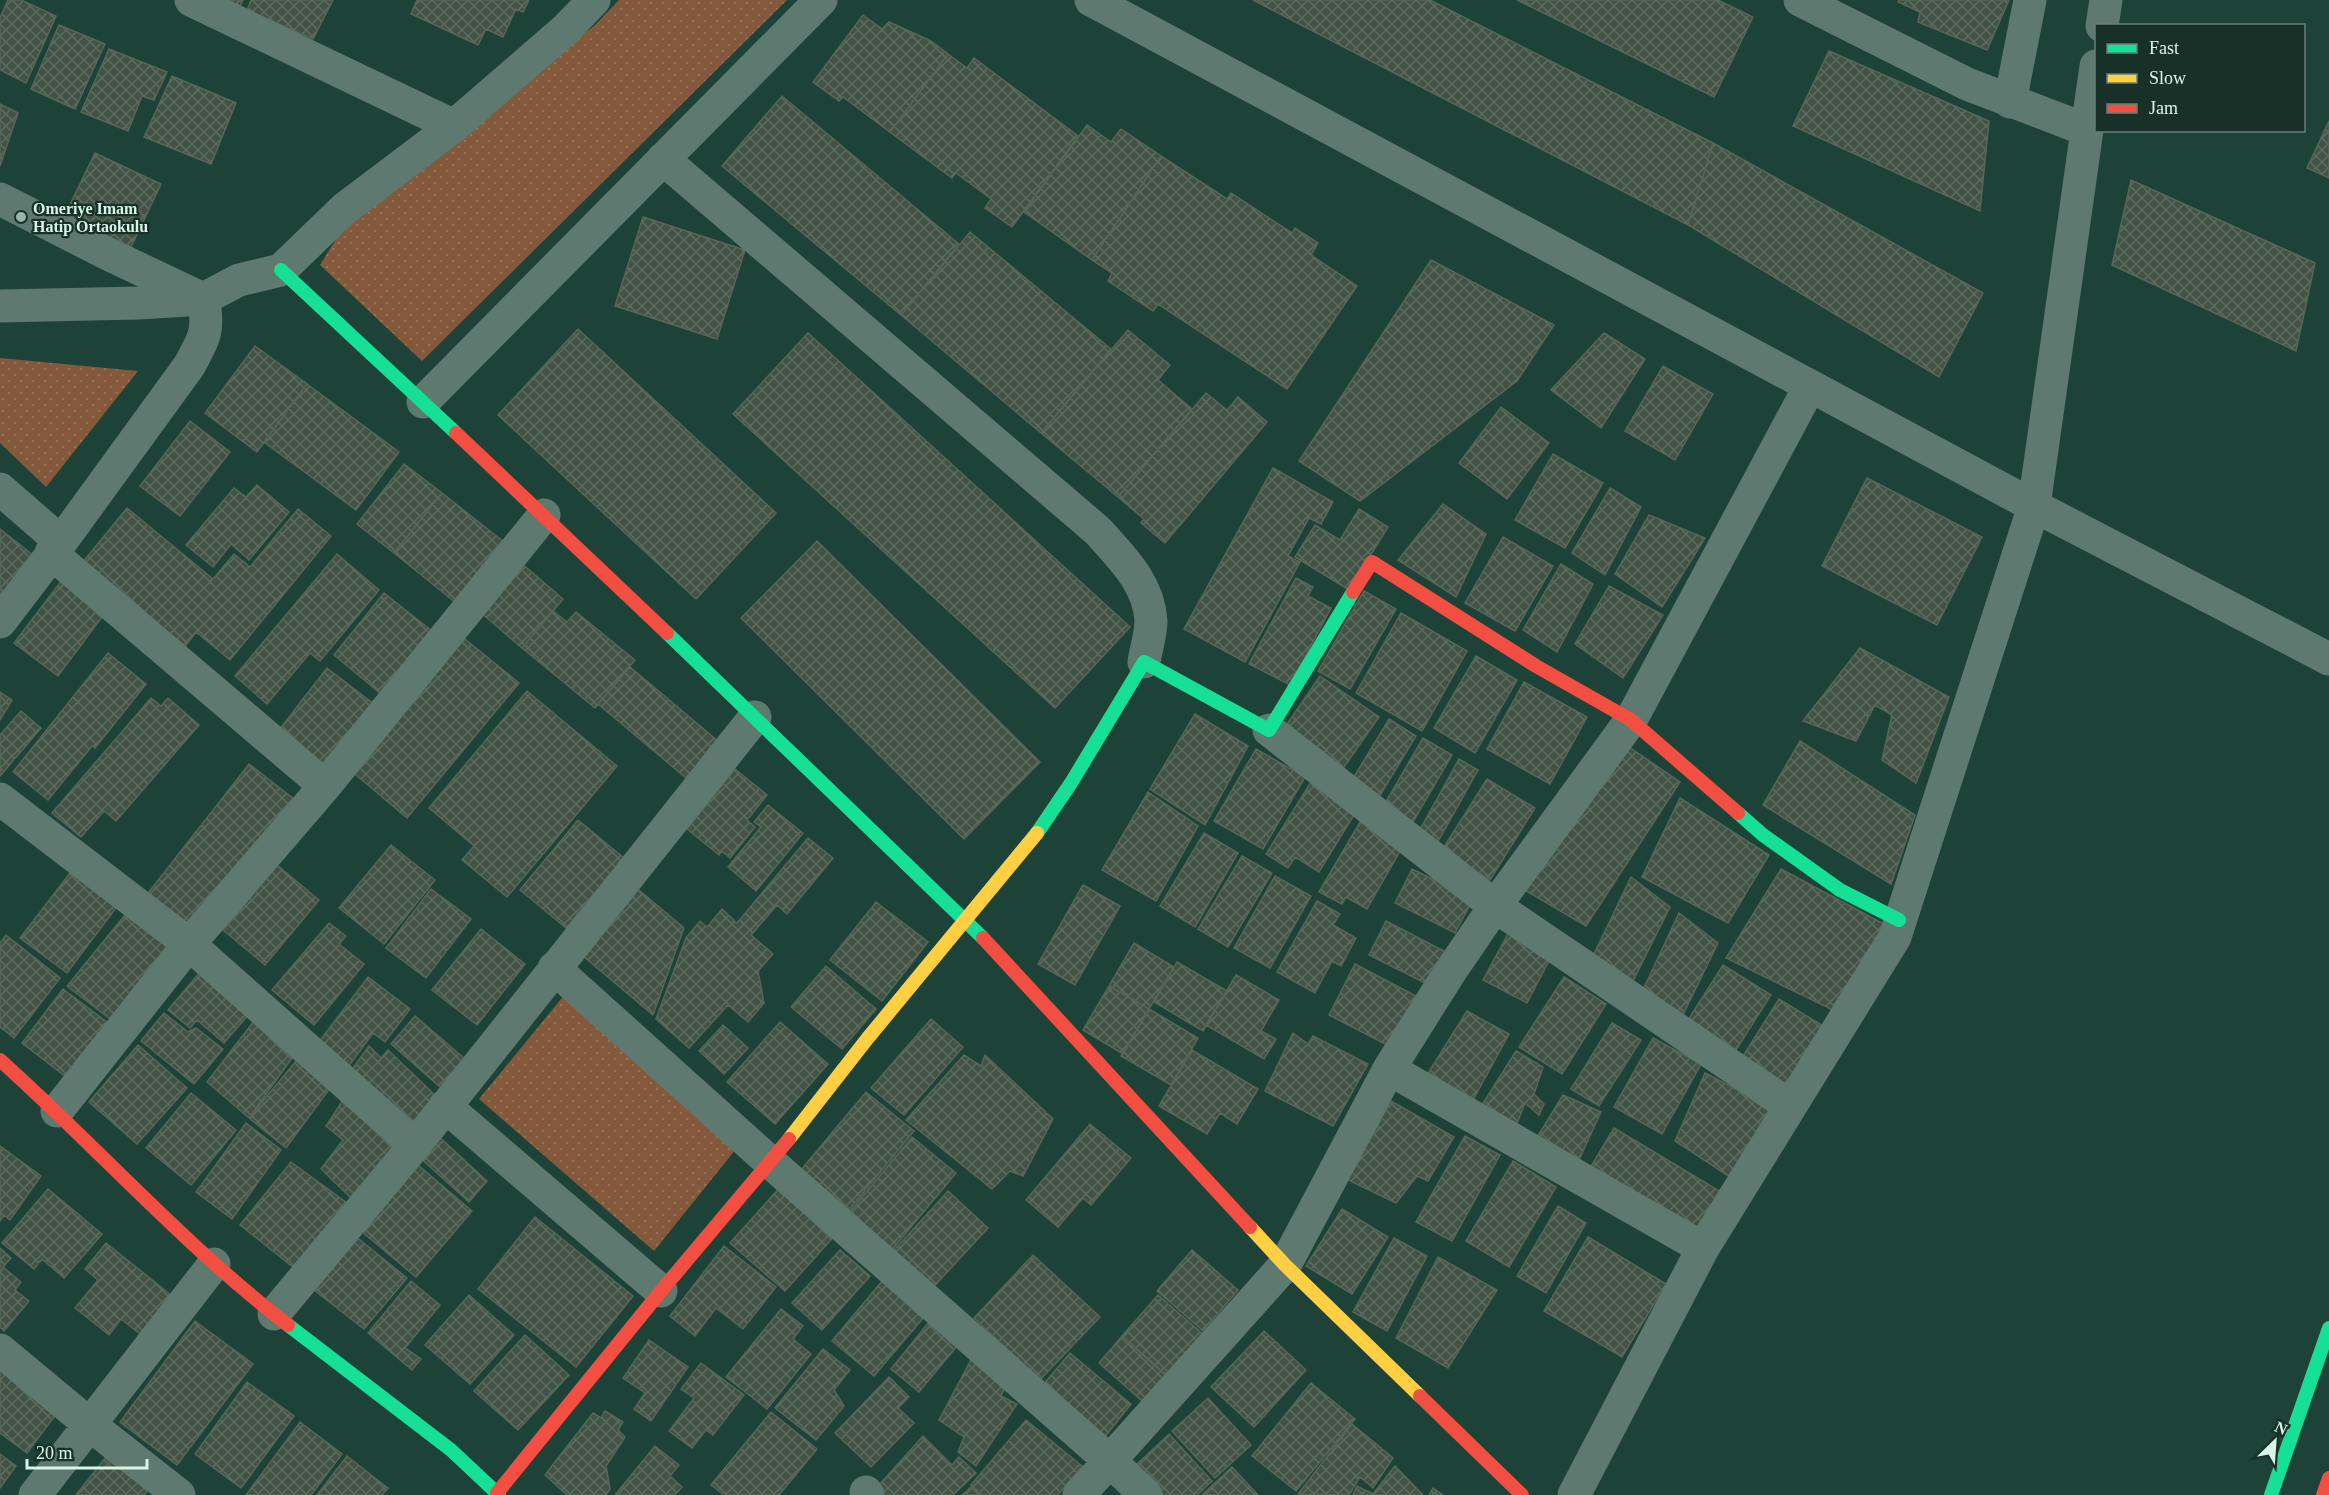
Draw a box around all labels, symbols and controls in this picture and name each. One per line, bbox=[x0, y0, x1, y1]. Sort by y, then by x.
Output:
legend bbox=[2095, 24, 2305, 132]
text: Fast bbox=[2149, 38, 2179, 58]
text: Slow bbox=[2149, 68, 2186, 88]
text: Jam bbox=[2149, 98, 2178, 118]
place label: Omeriye Imam Hatip Ortaokulu bbox=[33, 200, 148, 236]
marker: Omeriye Imam Hatip Ortaokulu bbox=[14, 210, 28, 224]
north arrow bbox=[2245, 1411, 2305, 1471]
text: N bbox=[2272, 1418, 2290, 1438]
scale bar bbox=[27, 1432, 147, 1470]
text: 20 m bbox=[36, 1443, 73, 1463]

